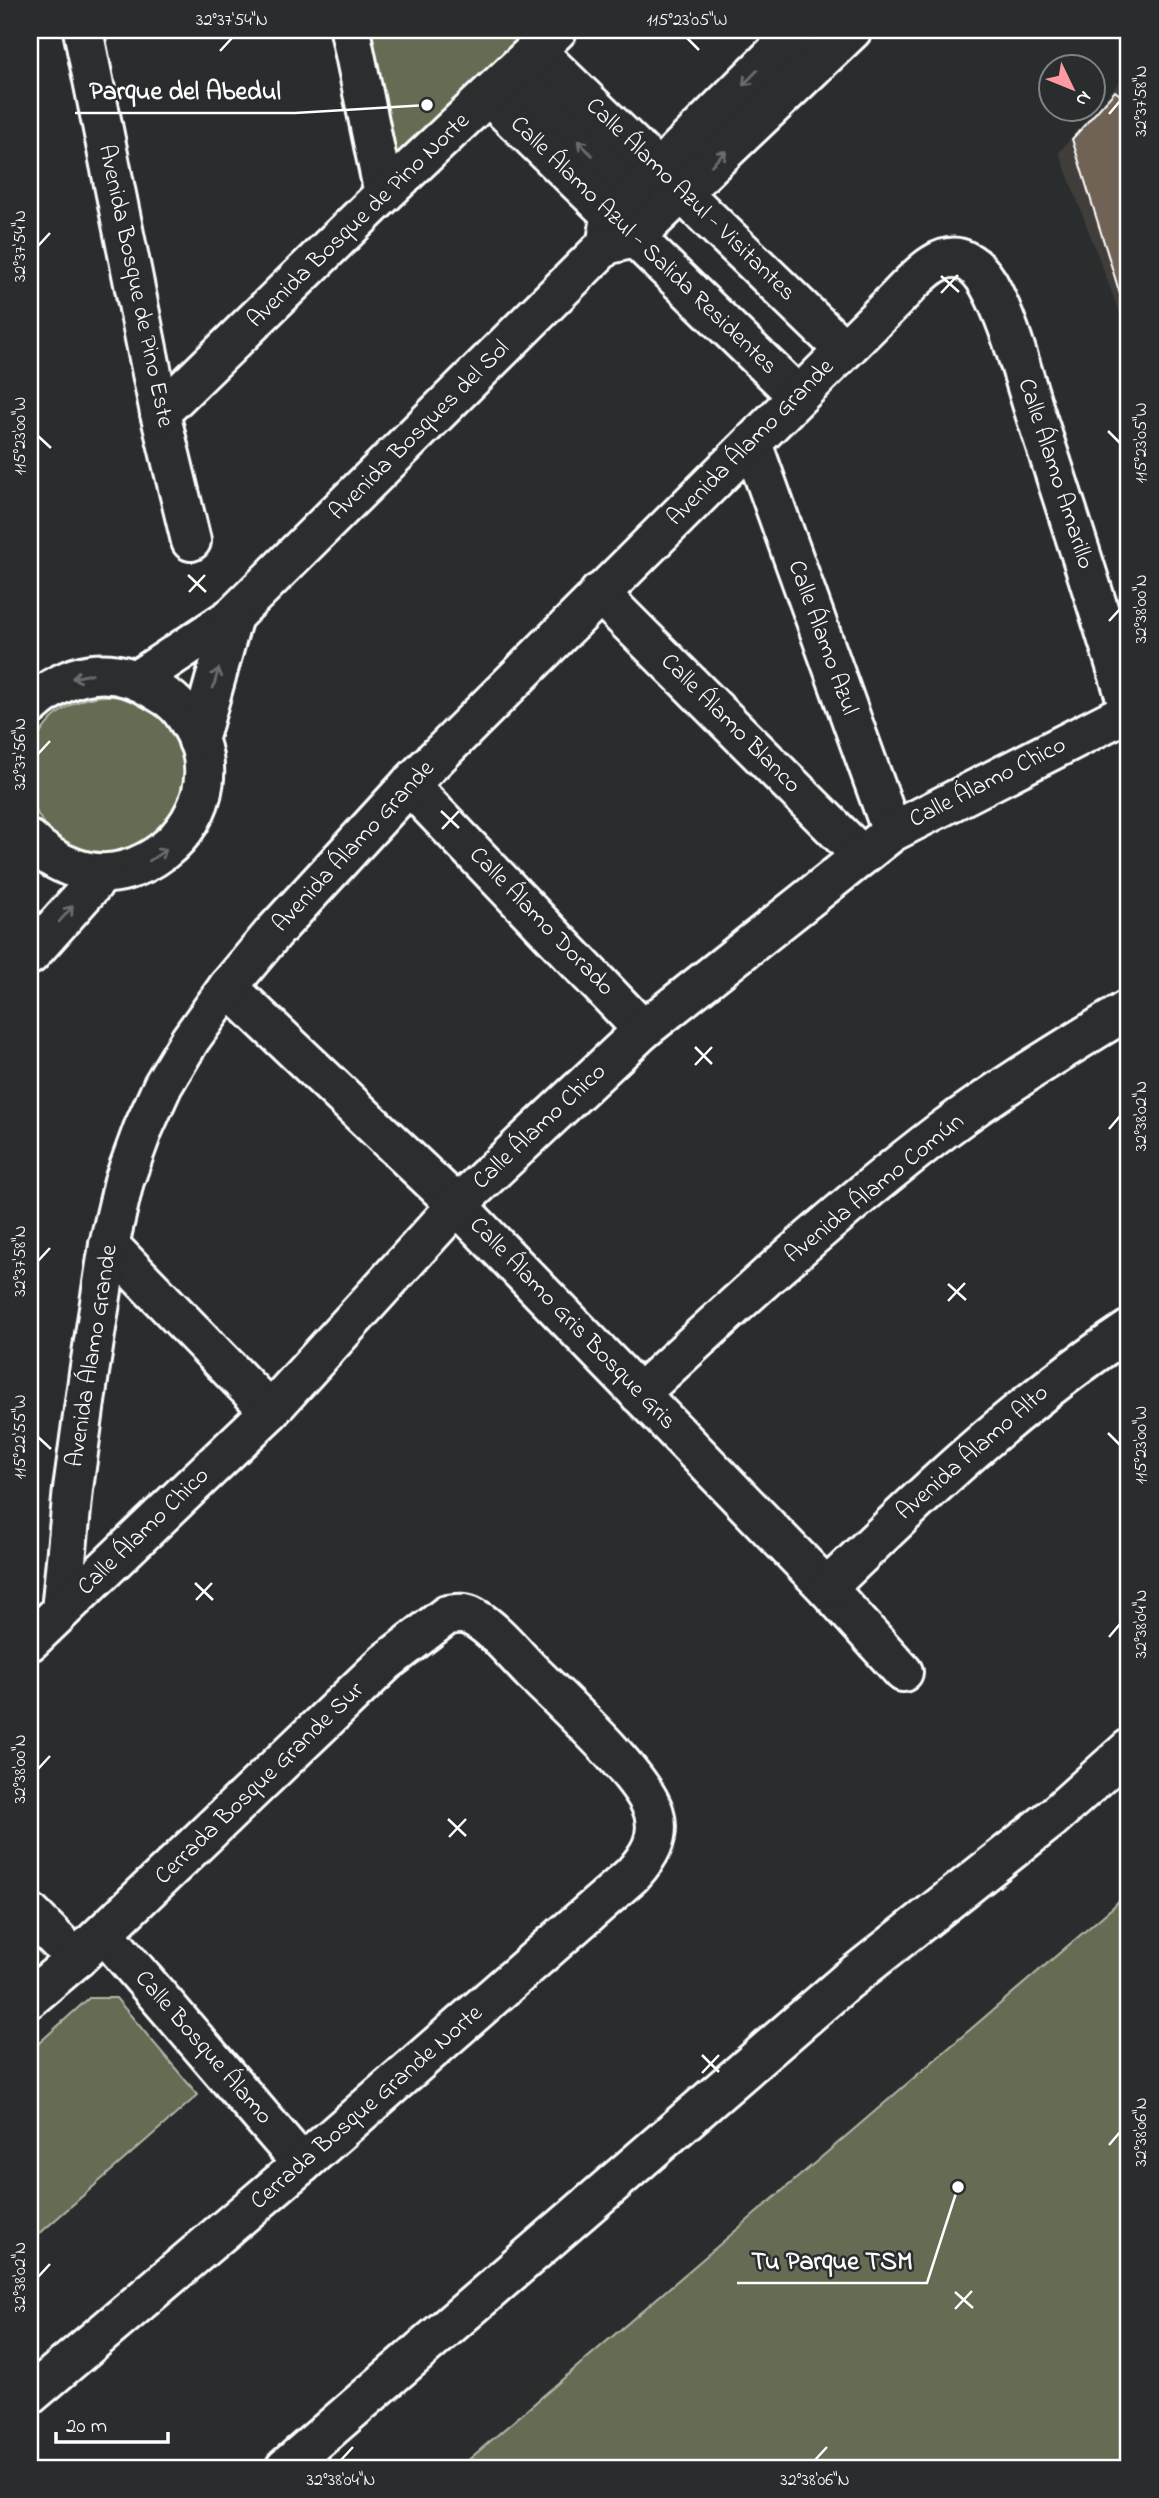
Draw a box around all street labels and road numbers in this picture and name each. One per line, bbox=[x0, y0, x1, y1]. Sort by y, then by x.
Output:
street label: Calle Álamo Azul - Visitantes bbox=[577, 90, 803, 310]
street label: Avenida Bosque de Pino Norte bbox=[240, 105, 478, 337]
street label: Calle Álamo Azul - Salida Residentes bbox=[501, 108, 785, 384]
street label: Avenida Bosque de Pino Este bbox=[88, 141, 182, 431]
street label: Avenida Bosques del Sol bbox=[322, 333, 518, 529]
street label: Avenida Álamo Grande bbox=[659, 351, 843, 535]
street label: Calle Álamo Amarillo bbox=[1008, 374, 1102, 574]
street label: Calle Álamo Azul bbox=[778, 556, 866, 720]
street label: Calle Álamo Blanco bbox=[652, 646, 808, 802]
street label: Calle Álamo Chico bbox=[903, 728, 1073, 838]
street label: Avenida Álamo Grande bbox=[265, 753, 444, 941]
street label: Calle Álamo Dorado bbox=[460, 839, 622, 1005]
street label: Calle Álamo Chico bbox=[465, 1056, 615, 1198]
street label: Avenida Álamo Común bbox=[777, 1105, 973, 1273]
street label: Calle Álamo Gris Bosque Gris bbox=[460, 1209, 684, 1439]
street label: Avenida Álamo Grande bbox=[58, 1242, 128, 1470]
street label: Avenida Álamo Alto bbox=[889, 1377, 1057, 1529]
street label: Calle Álamo Chico bbox=[70, 1460, 218, 1604]
street label: Cerrada Bosque Grande Sur bbox=[147, 1674, 373, 1894]
street label: Calle Bosque Álamo bbox=[126, 1963, 280, 2133]
street label: Cerrada Bosque Grande Norte bbox=[243, 1997, 491, 2219]

